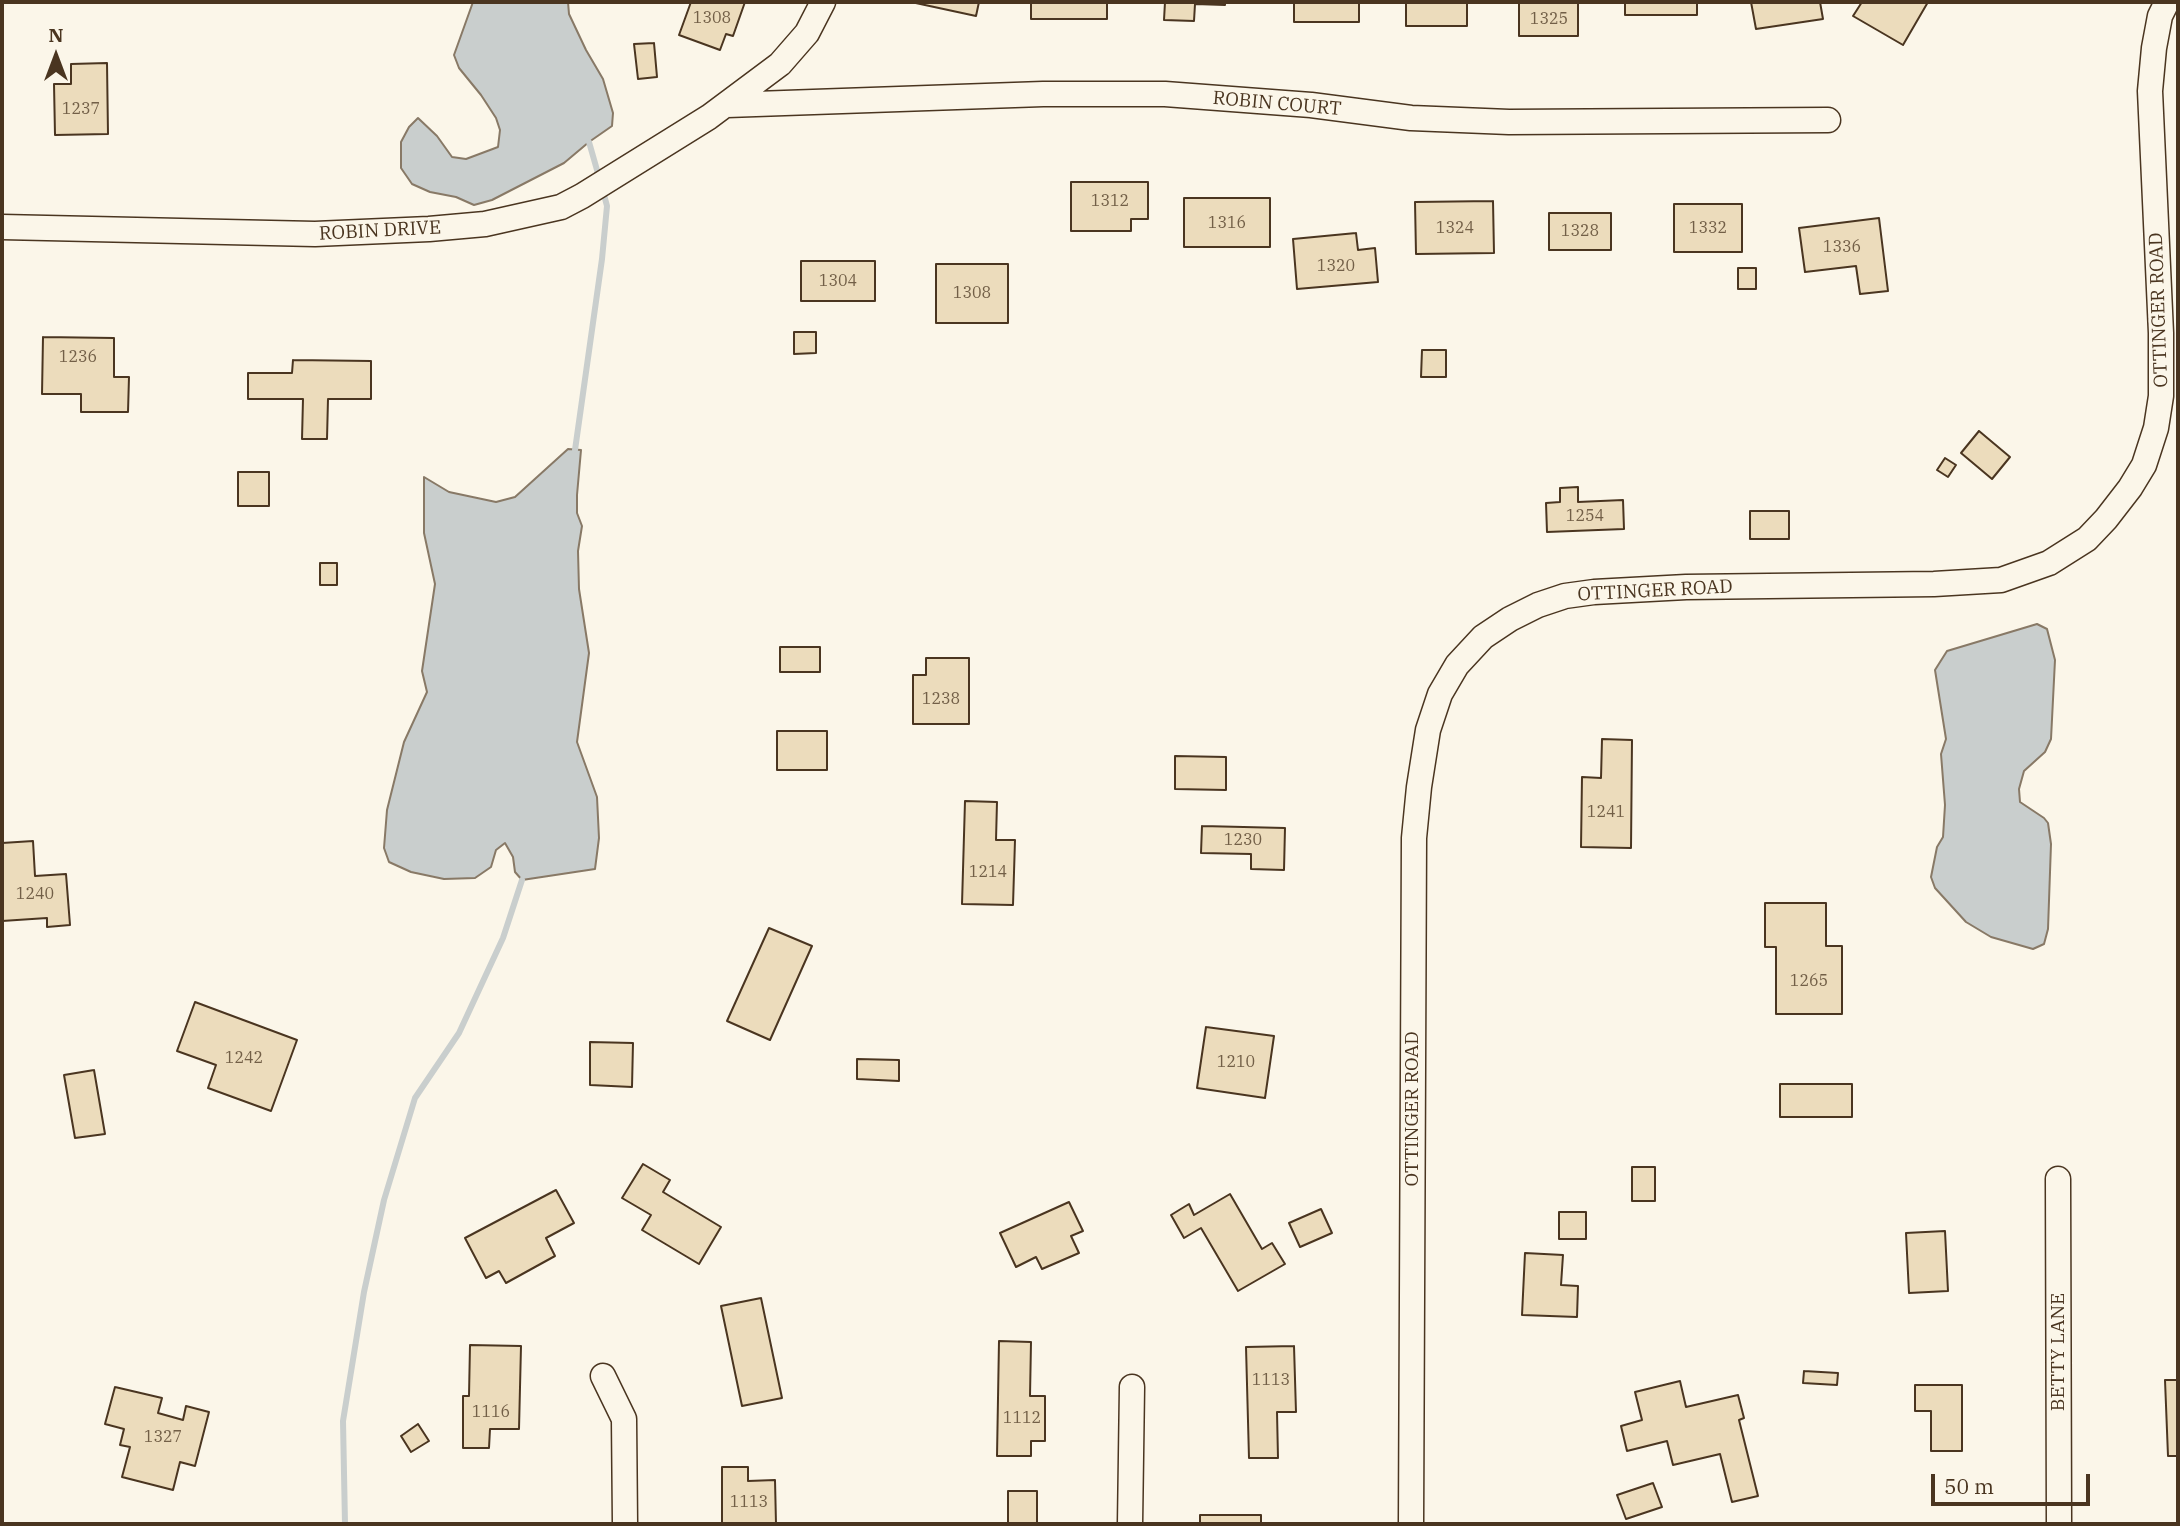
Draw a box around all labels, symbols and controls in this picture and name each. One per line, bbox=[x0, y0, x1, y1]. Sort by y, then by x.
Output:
house number: 1308 bbox=[693, 8, 731, 28]
house number: 1325 bbox=[1530, 9, 1568, 29]
north arrow bbox=[21, 21, 91, 91]
text: N bbox=[48, 23, 64, 47]
street label: ROBIN COURT bbox=[1212, 87, 1342, 121]
house number: 1237 bbox=[62, 99, 100, 119]
house number: 1312 bbox=[1091, 191, 1129, 211]
house number: 1316 bbox=[1208, 213, 1246, 233]
street label: ROBIN DRIVE bbox=[318, 216, 442, 246]
house number: 1324 bbox=[1436, 218, 1474, 238]
house number: 1332 bbox=[1689, 218, 1727, 238]
house number: 1328 bbox=[1561, 221, 1599, 241]
street label: OTTINGER ROAD bbox=[2145, 232, 2173, 388]
house number: 1336 bbox=[1823, 237, 1861, 257]
house number: 1320 bbox=[1317, 256, 1355, 276]
house number: 1304 bbox=[819, 271, 857, 291]
house number: 1308 bbox=[953, 283, 991, 303]
house number: 1236 bbox=[59, 347, 97, 367]
house number: 1254 bbox=[1566, 506, 1604, 526]
street label: OTTINGER ROAD bbox=[1577, 576, 1733, 606]
house number: 1238 bbox=[922, 689, 960, 709]
house number: 1241 bbox=[1587, 802, 1625, 822]
house number: 1230 bbox=[1224, 830, 1262, 850]
house number: 1214 bbox=[969, 862, 1007, 882]
house number: 1240 bbox=[16, 884, 54, 904]
house number: 1265 bbox=[1790, 971, 1828, 991]
street label: OTTINGER ROAD bbox=[1402, 1031, 1424, 1187]
house number: 1242 bbox=[225, 1048, 263, 1068]
house number: 1210 bbox=[1217, 1052, 1255, 1072]
street label: BETTY LANE bbox=[2048, 1293, 2070, 1411]
house number: 1113 bbox=[1252, 1370, 1290, 1390]
house number: 1116 bbox=[472, 1402, 510, 1422]
house number: 1112 bbox=[1003, 1408, 1041, 1428]
house number: 1327 bbox=[144, 1427, 182, 1447]
scale bar bbox=[1935, 1460, 2094, 1504]
text: 50 m bbox=[1944, 1472, 1994, 1500]
house number: 1113 bbox=[730, 1492, 768, 1512]

